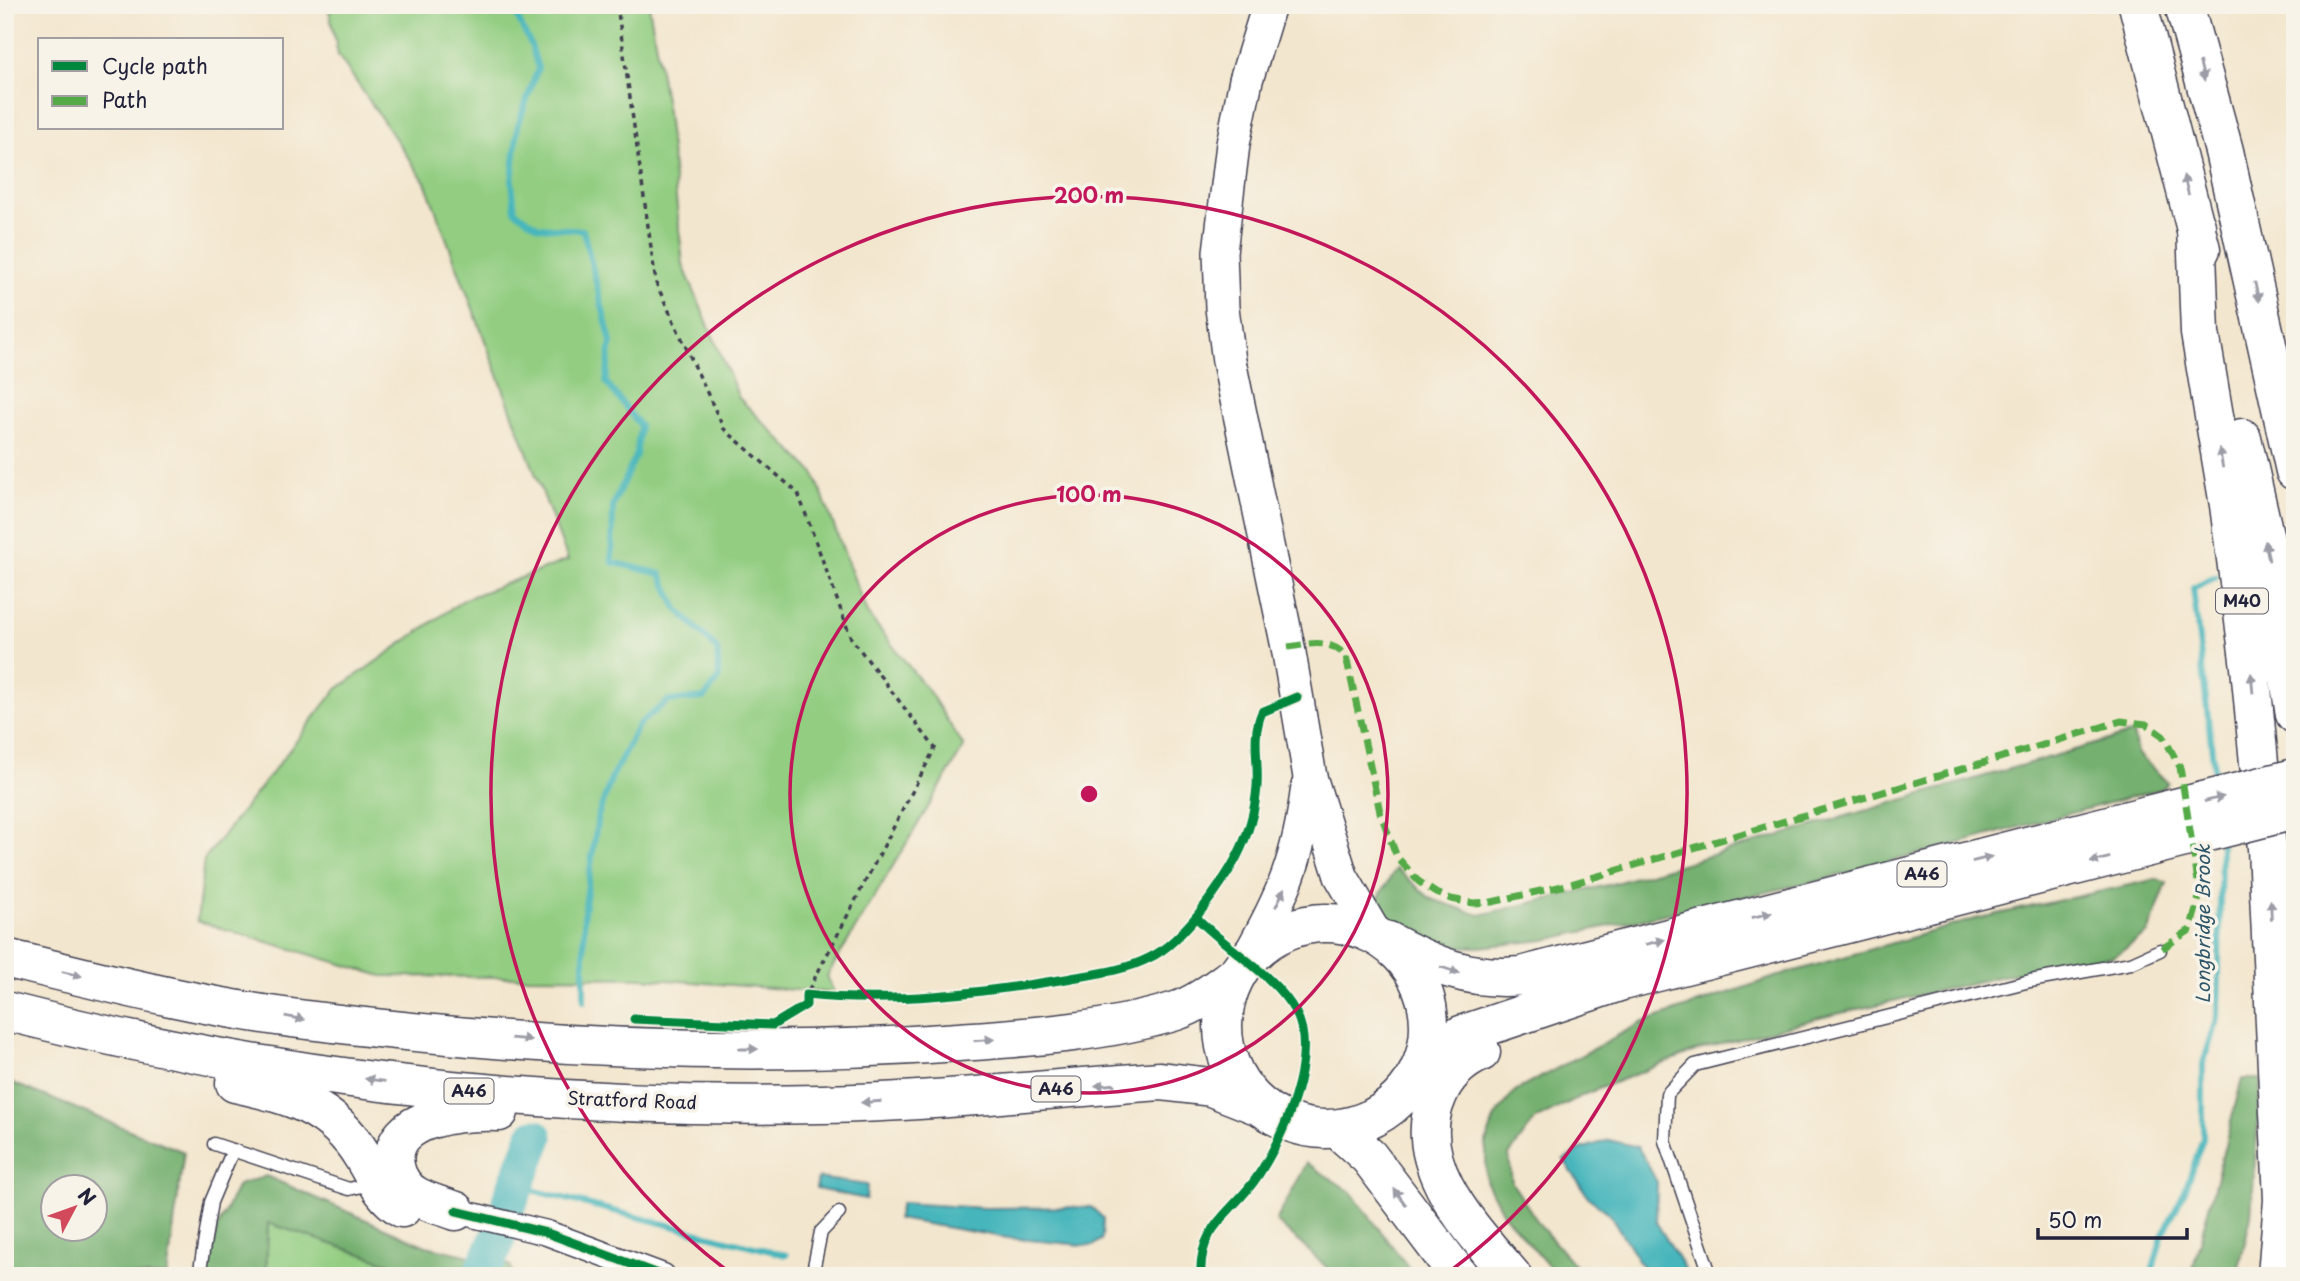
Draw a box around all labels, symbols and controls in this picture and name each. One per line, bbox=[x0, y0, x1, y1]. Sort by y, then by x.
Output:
legend bbox=[38, 38, 284, 130]
text: Cycle path bbox=[102, 49, 208, 81]
one-way arrow bbox=[2198, 61, 2208, 82]
text: Path bbox=[102, 83, 147, 115]
one-way arrow bbox=[2180, 174, 2190, 195]
text: 200 m bbox=[1054, 178, 1124, 210]
one-way arrow bbox=[2252, 281, 2263, 303]
one-way arrow bbox=[2215, 447, 2226, 469]
text: 100 m bbox=[1056, 477, 1122, 509]
one-way arrow bbox=[2261, 539, 2272, 561]
road number: M40 bbox=[2216, 588, 2268, 614]
one-way arrow bbox=[2246, 672, 2257, 694]
centre of rings bbox=[1077, 782, 1101, 806]
one-way arrow bbox=[2203, 793, 2225, 804]
water label: Longbridge Brook bbox=[2188, 843, 2216, 1004]
one-way arrow bbox=[1972, 853, 1994, 864]
one-way arrow bbox=[2089, 855, 2111, 866]
road number: A46 bbox=[1898, 862, 1946, 887]
one-way arrow bbox=[1275, 888, 1286, 908]
one-way arrow bbox=[2265, 899, 2276, 921]
one-way arrow bbox=[1751, 909, 1773, 920]
one-way arrow bbox=[1644, 936, 1666, 947]
one-way arrow bbox=[1440, 965, 1461, 976]
one-way arrow bbox=[61, 969, 83, 980]
one-way arrow bbox=[284, 1013, 306, 1024]
one-way arrow bbox=[510, 1034, 532, 1045]
one-way arrow bbox=[973, 1034, 995, 1045]
one-way arrow bbox=[738, 1043, 760, 1055]
one-way arrow bbox=[364, 1074, 386, 1085]
road number: A46 bbox=[1032, 1077, 1080, 1102]
road number: A46 bbox=[444, 1078, 494, 1104]
one-way arrow bbox=[1094, 1080, 1116, 1091]
street label: Stratford Road bbox=[567, 1084, 697, 1115]
one-way arrow bbox=[859, 1097, 881, 1108]
north arrow bbox=[38, 1172, 108, 1242]
text: N bbox=[72, 1181, 103, 1211]
one-way arrow bbox=[1393, 1188, 1407, 1206]
scale bar bbox=[2038, 1197, 2186, 1241]
text: 50 m bbox=[2048, 1203, 2102, 1235]

